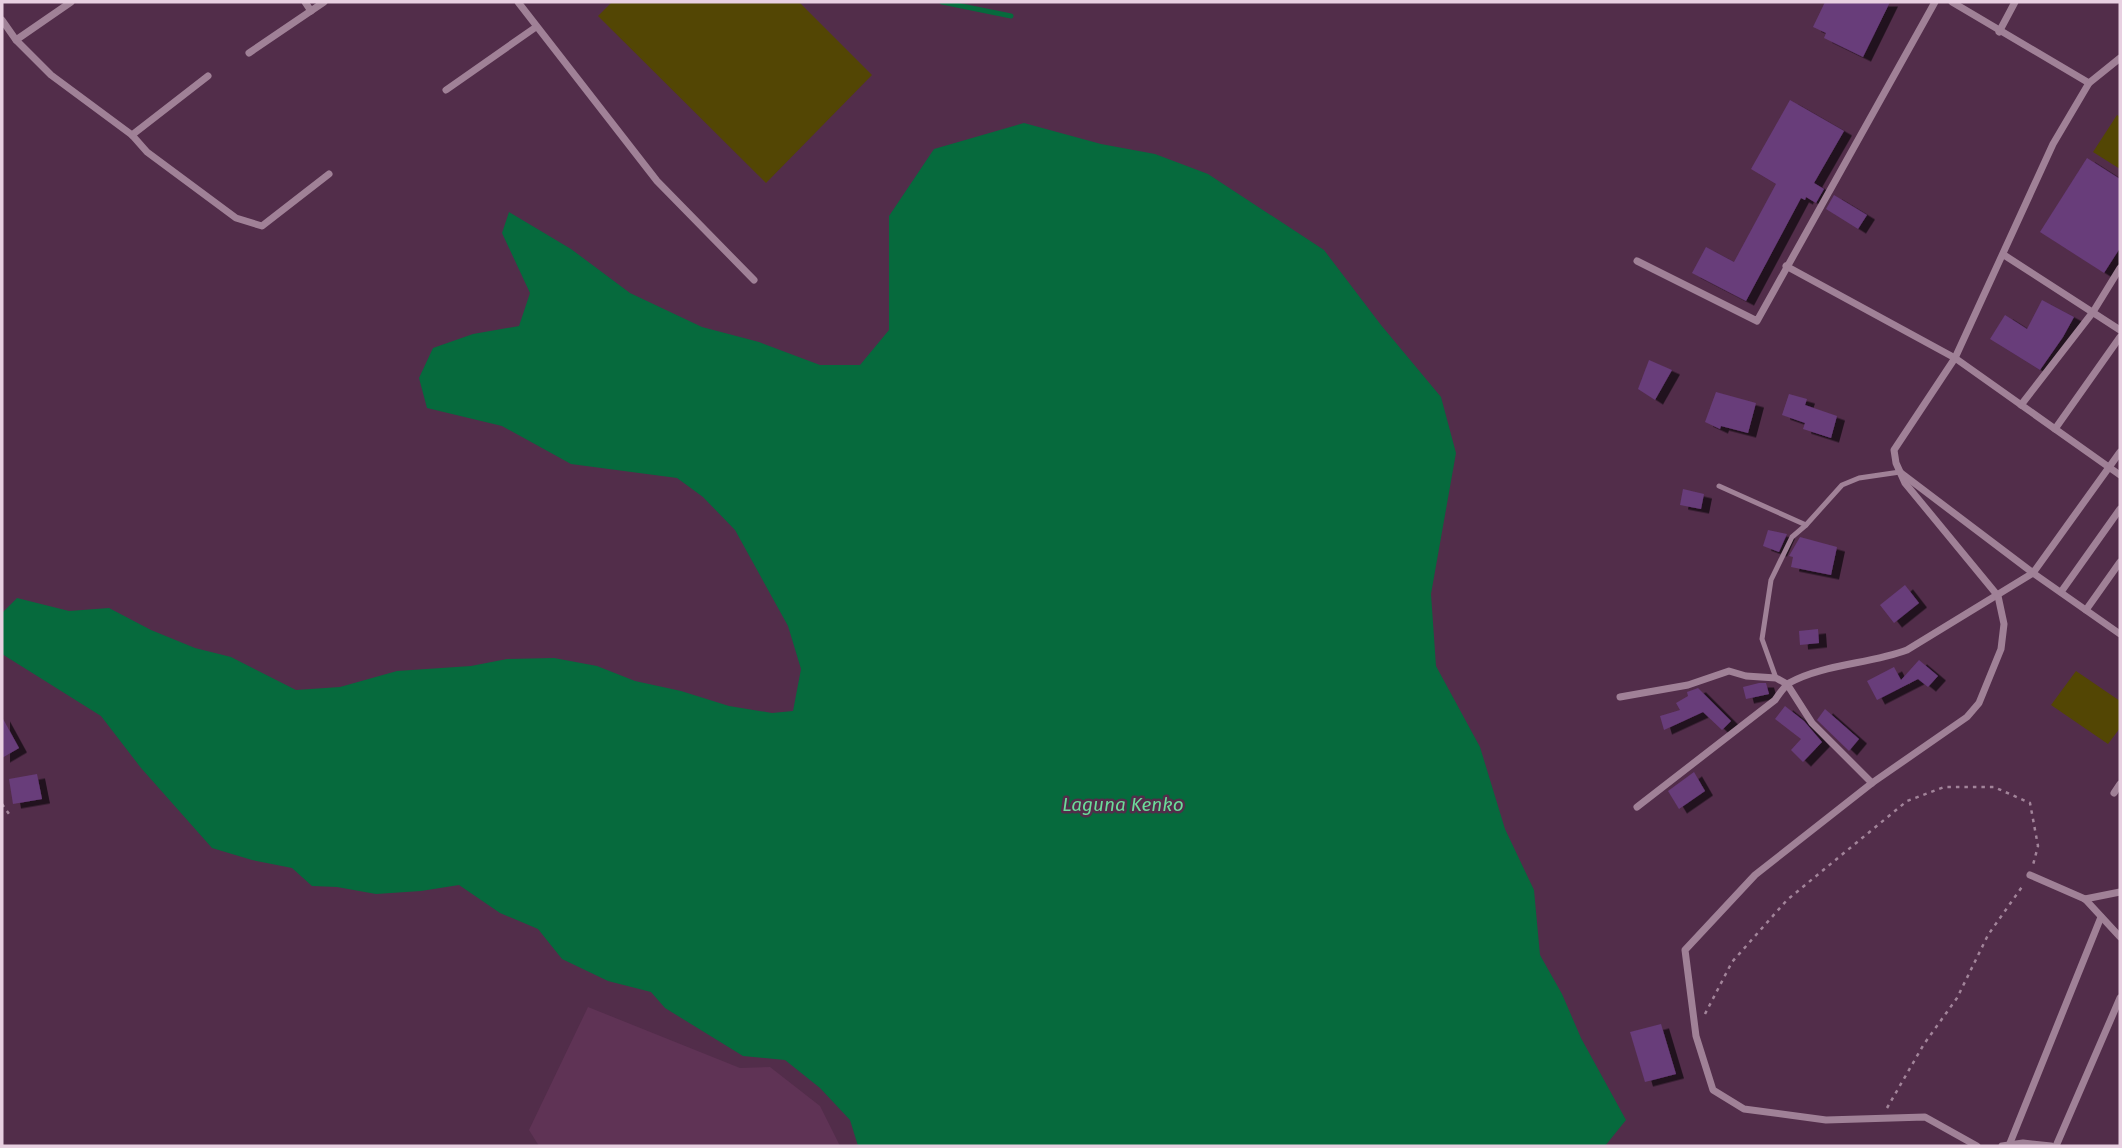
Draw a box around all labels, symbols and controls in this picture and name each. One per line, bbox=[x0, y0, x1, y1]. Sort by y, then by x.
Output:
water label: Laguna Kenko bbox=[1062, 793, 1184, 816]

